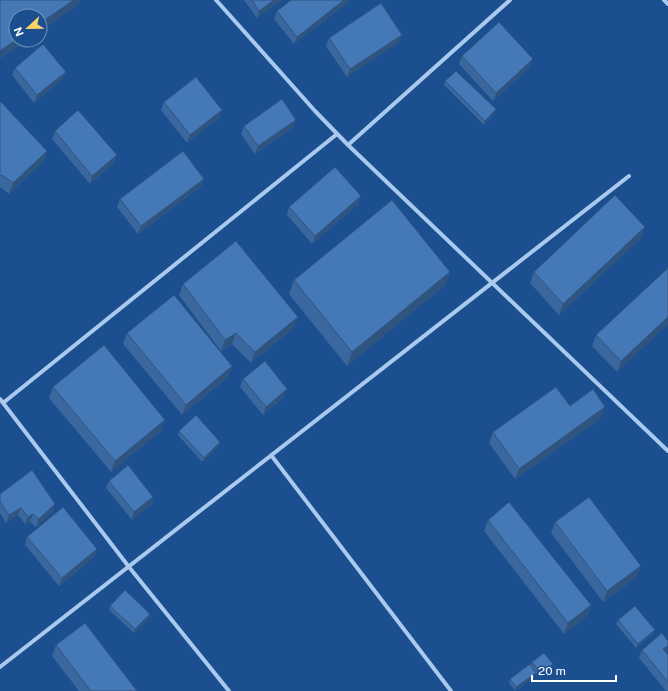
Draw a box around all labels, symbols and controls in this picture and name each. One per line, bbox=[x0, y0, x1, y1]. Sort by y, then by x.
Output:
north arrow bbox=[8, 8, 48, 48]
text: N bbox=[12, 26, 26, 38]
scale bar bbox=[532, 657, 616, 683]
text: 20 m bbox=[538, 664, 566, 678]

